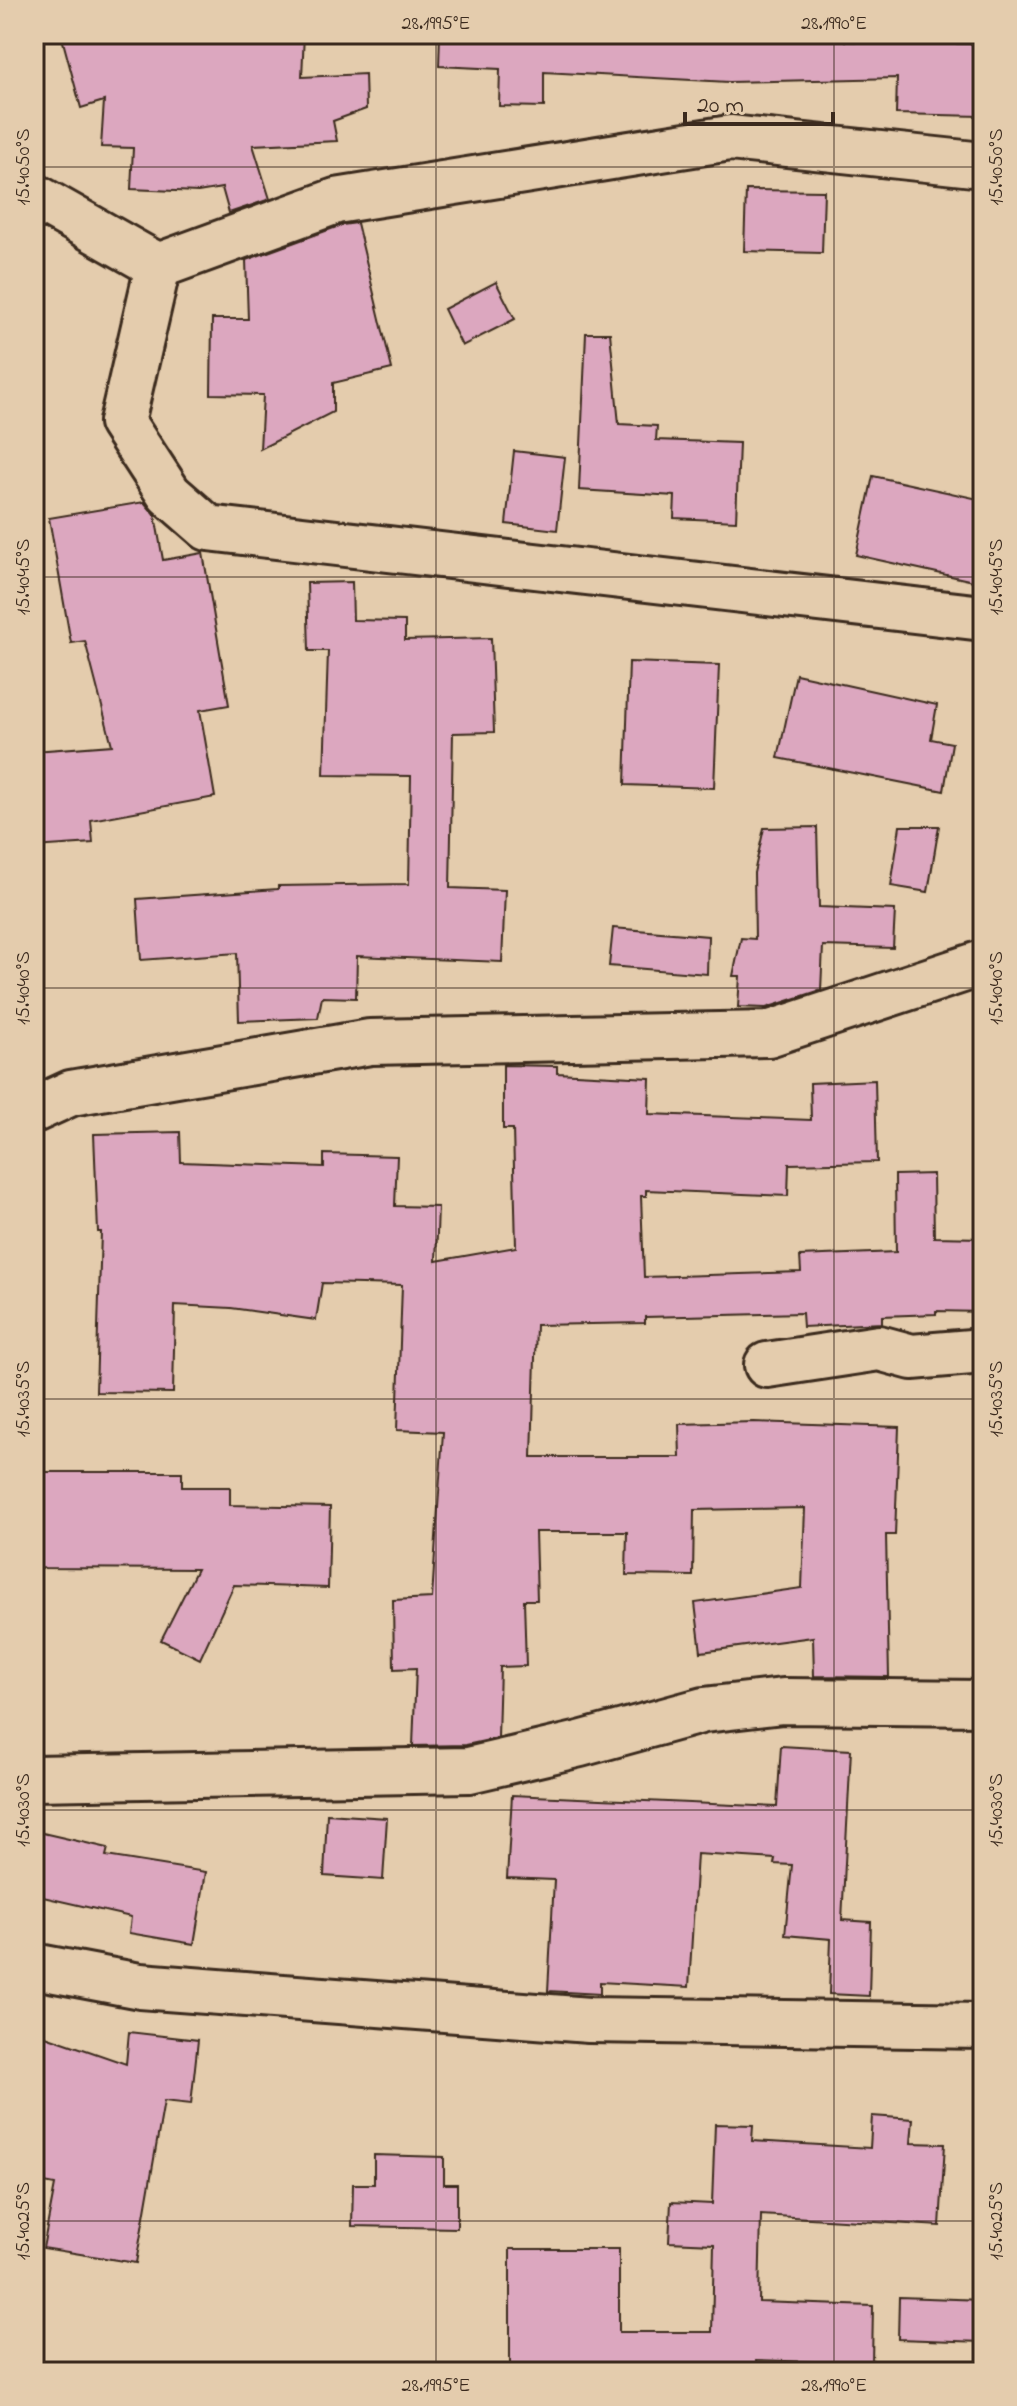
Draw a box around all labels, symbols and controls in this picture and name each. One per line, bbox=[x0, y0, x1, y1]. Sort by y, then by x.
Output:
text: 28.1995°E bbox=[402, 10, 470, 39]
text: 28.1990°E bbox=[801, 10, 867, 39]
scale bar bbox=[685, 76, 833, 126]
text: 20 m bbox=[697, 89, 744, 124]
text: 15.4050°S bbox=[10, 128, 39, 206]
text: 15.4050°S bbox=[983, 128, 1012, 206]
text: 15.4045°S bbox=[10, 539, 39, 615]
text: 15.4045°S bbox=[983, 539, 1012, 615]
text: 15.4040°S bbox=[10, 951, 39, 1025]
text: 15.4040°S bbox=[983, 951, 1012, 1025]
text: 15.4035°S bbox=[10, 1361, 39, 1437]
text: 15.4035°S bbox=[983, 1361, 1012, 1437]
text: 15.4030°S bbox=[10, 1773, 39, 1847]
text: 15.4030°S bbox=[983, 1773, 1012, 1847]
text: 15.4025°S bbox=[10, 2182, 39, 2260]
text: 15.4025°S bbox=[983, 2182, 1012, 2260]
text: 28.1995°E bbox=[402, 2372, 470, 2401]
text: 28.1990°E bbox=[801, 2372, 867, 2401]

